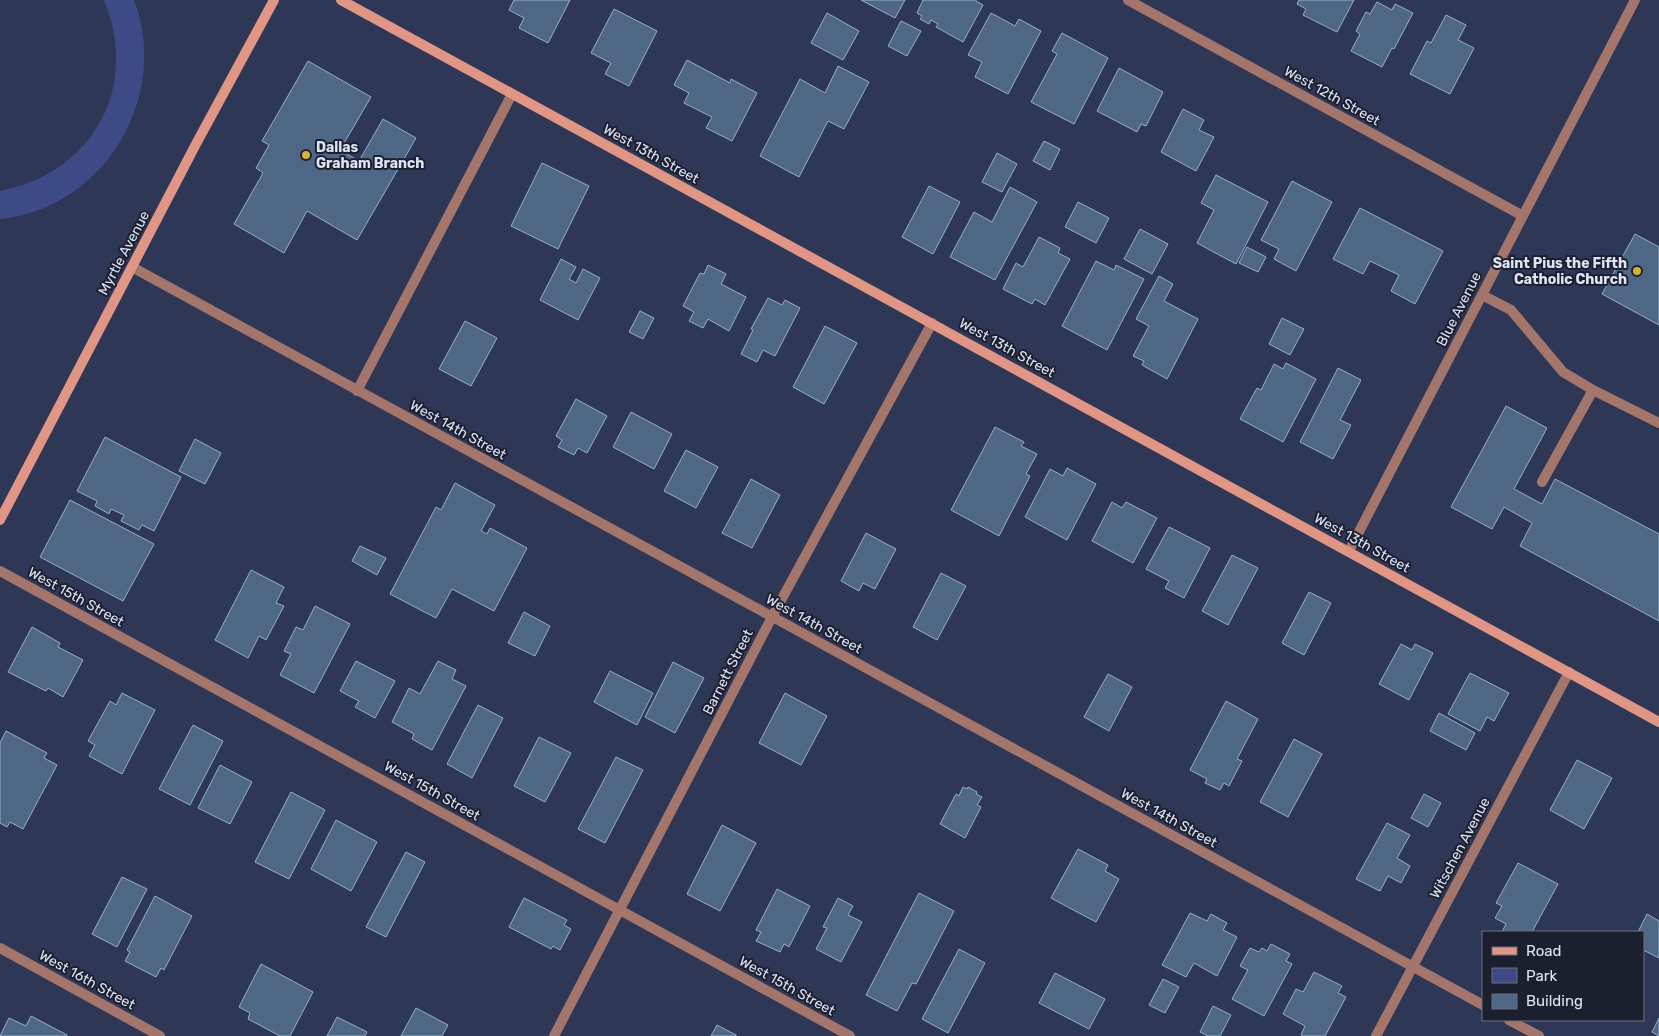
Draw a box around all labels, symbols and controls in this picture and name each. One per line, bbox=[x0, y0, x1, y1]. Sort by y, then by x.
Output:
street label: West 12th Street bbox=[1281, 63, 1383, 130]
street label: West 13th Street bbox=[600, 121, 702, 188]
place label: Dallas Graham Branch bbox=[316, 139, 424, 172]
marker: Dallas Graham Branch bbox=[300, 149, 312, 161]
street label: Myrtle Avenue bbox=[95, 208, 153, 298]
place label: Saint Pius the Fifth Catholic Church bbox=[1493, 255, 1627, 288]
marker: Saint Pius the Fifth Catholic Church bbox=[1631, 265, 1643, 277]
street label: Blue Avenue bbox=[1433, 269, 1485, 349]
street label: West 13th Street bbox=[956, 315, 1058, 382]
street label: West 14th Street bbox=[407, 397, 510, 464]
street label: West 13th Street bbox=[1311, 510, 1413, 577]
street label: West 15th Street bbox=[25, 564, 127, 631]
street label: West 14th Street bbox=[763, 591, 866, 658]
street label: Barnett Street bbox=[699, 626, 757, 718]
street label: West 15th Street bbox=[381, 758, 483, 825]
street label: West 14th Street bbox=[1118, 785, 1221, 852]
street label: Witschen Avenue bbox=[1426, 794, 1494, 901]
legend bbox=[1482, 931, 1644, 1021]
text: Road bbox=[1526, 942, 1562, 960]
street label: West 16th Street bbox=[36, 947, 138, 1014]
street label: West 15th Street bbox=[736, 953, 838, 1020]
text: Park bbox=[1526, 967, 1557, 985]
text: Building bbox=[1526, 992, 1583, 1010]

